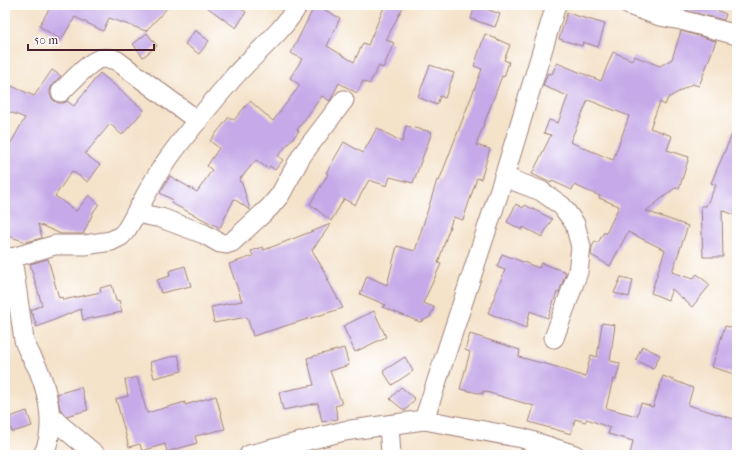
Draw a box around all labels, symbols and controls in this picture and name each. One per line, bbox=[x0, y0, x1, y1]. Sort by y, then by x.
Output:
scale bar bbox=[28, 26, 154, 52]
text: 50 m bbox=[34, 33, 58, 47]

